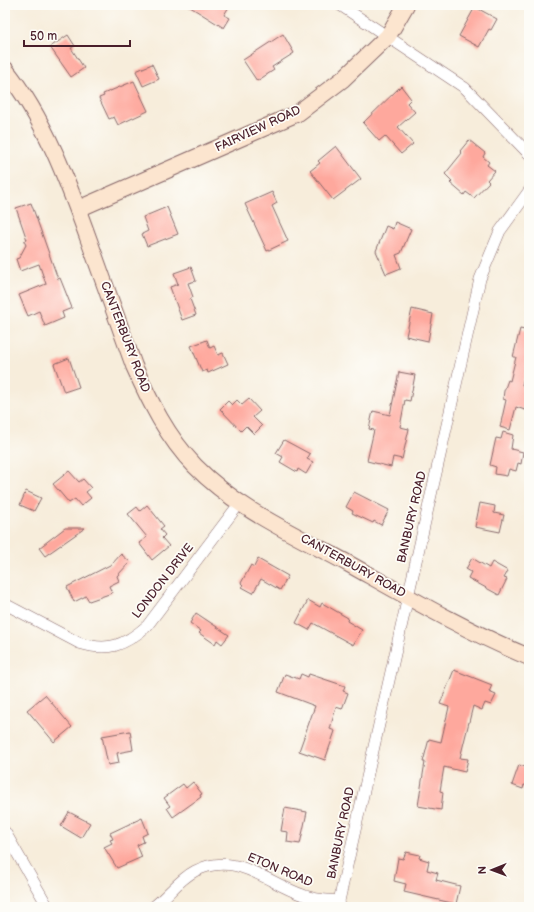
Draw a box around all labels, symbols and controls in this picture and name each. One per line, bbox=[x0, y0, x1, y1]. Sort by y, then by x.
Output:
scale bar bbox=[24, 22, 130, 48]
text: 50 m bbox=[30, 29, 57, 44]
street label: FAIRVIEW ROAD bbox=[213, 103, 303, 155]
street label: CANTERBURY ROAD bbox=[97, 279, 153, 395]
street label: BANBURY ROAD bbox=[394, 469, 430, 564]
street label: CANTERBURY ROAD bbox=[298, 531, 408, 601]
street label: LONDON DRIVE bbox=[129, 540, 197, 622]
street label: BANBURY ROAD bbox=[324, 785, 358, 880]
street label: ETON ROAD bbox=[245, 850, 315, 891]
north arrow bbox=[472, 850, 512, 890]
text: N bbox=[476, 866, 489, 874]

